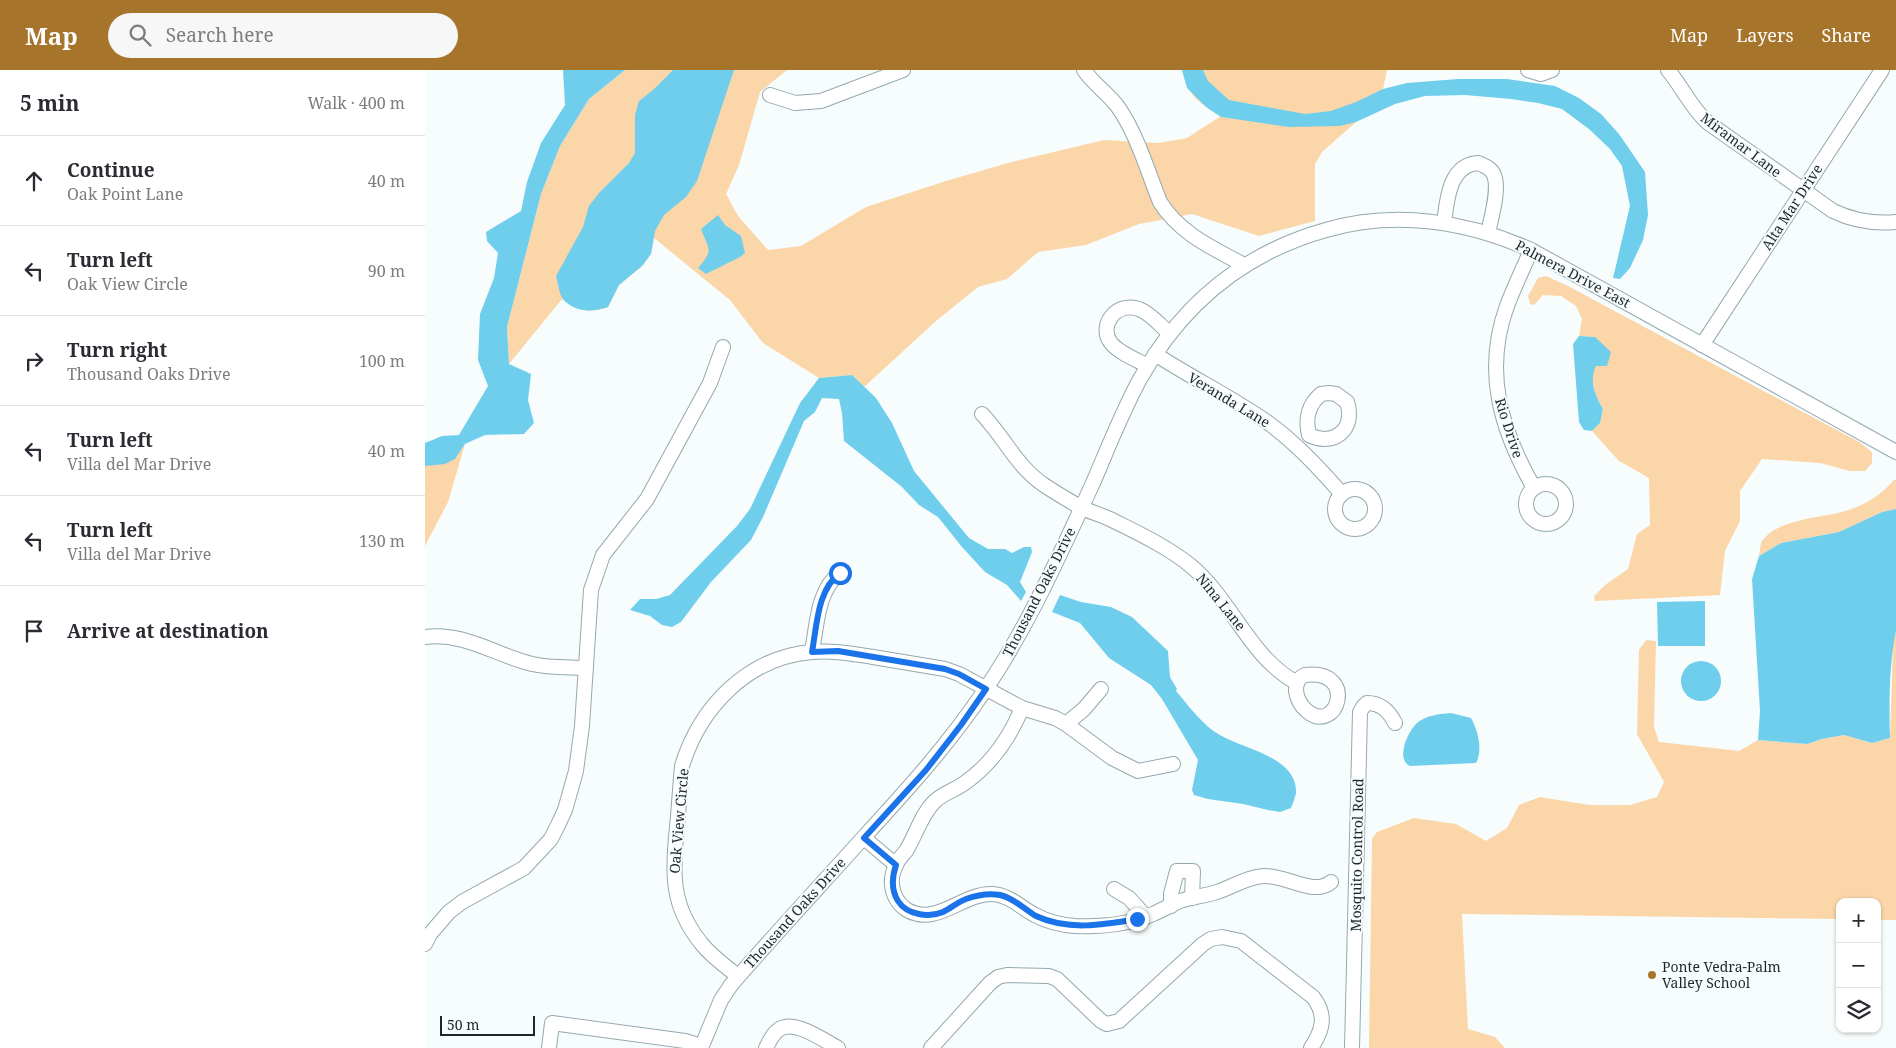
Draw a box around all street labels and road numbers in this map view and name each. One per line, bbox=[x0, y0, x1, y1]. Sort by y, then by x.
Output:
street label: Miramar Lane bbox=[1697, 108, 1785, 181]
street label: Alta Mar Drive bbox=[1757, 160, 1826, 253]
street label: Palmera Drive East bbox=[1512, 235, 1634, 312]
street label: Veranda Lane bbox=[1185, 368, 1274, 432]
street label: Rio Drive bbox=[1491, 395, 1528, 460]
street label: Thousand Oaks Drive bbox=[998, 524, 1080, 660]
street label: Nina Lane bbox=[1192, 569, 1250, 634]
street label: Oak View Circle bbox=[664, 768, 693, 874]
street label: Mosquito Control Road bbox=[1346, 778, 1367, 932]
street label: Thousand Oaks Drive bbox=[740, 853, 850, 972]

